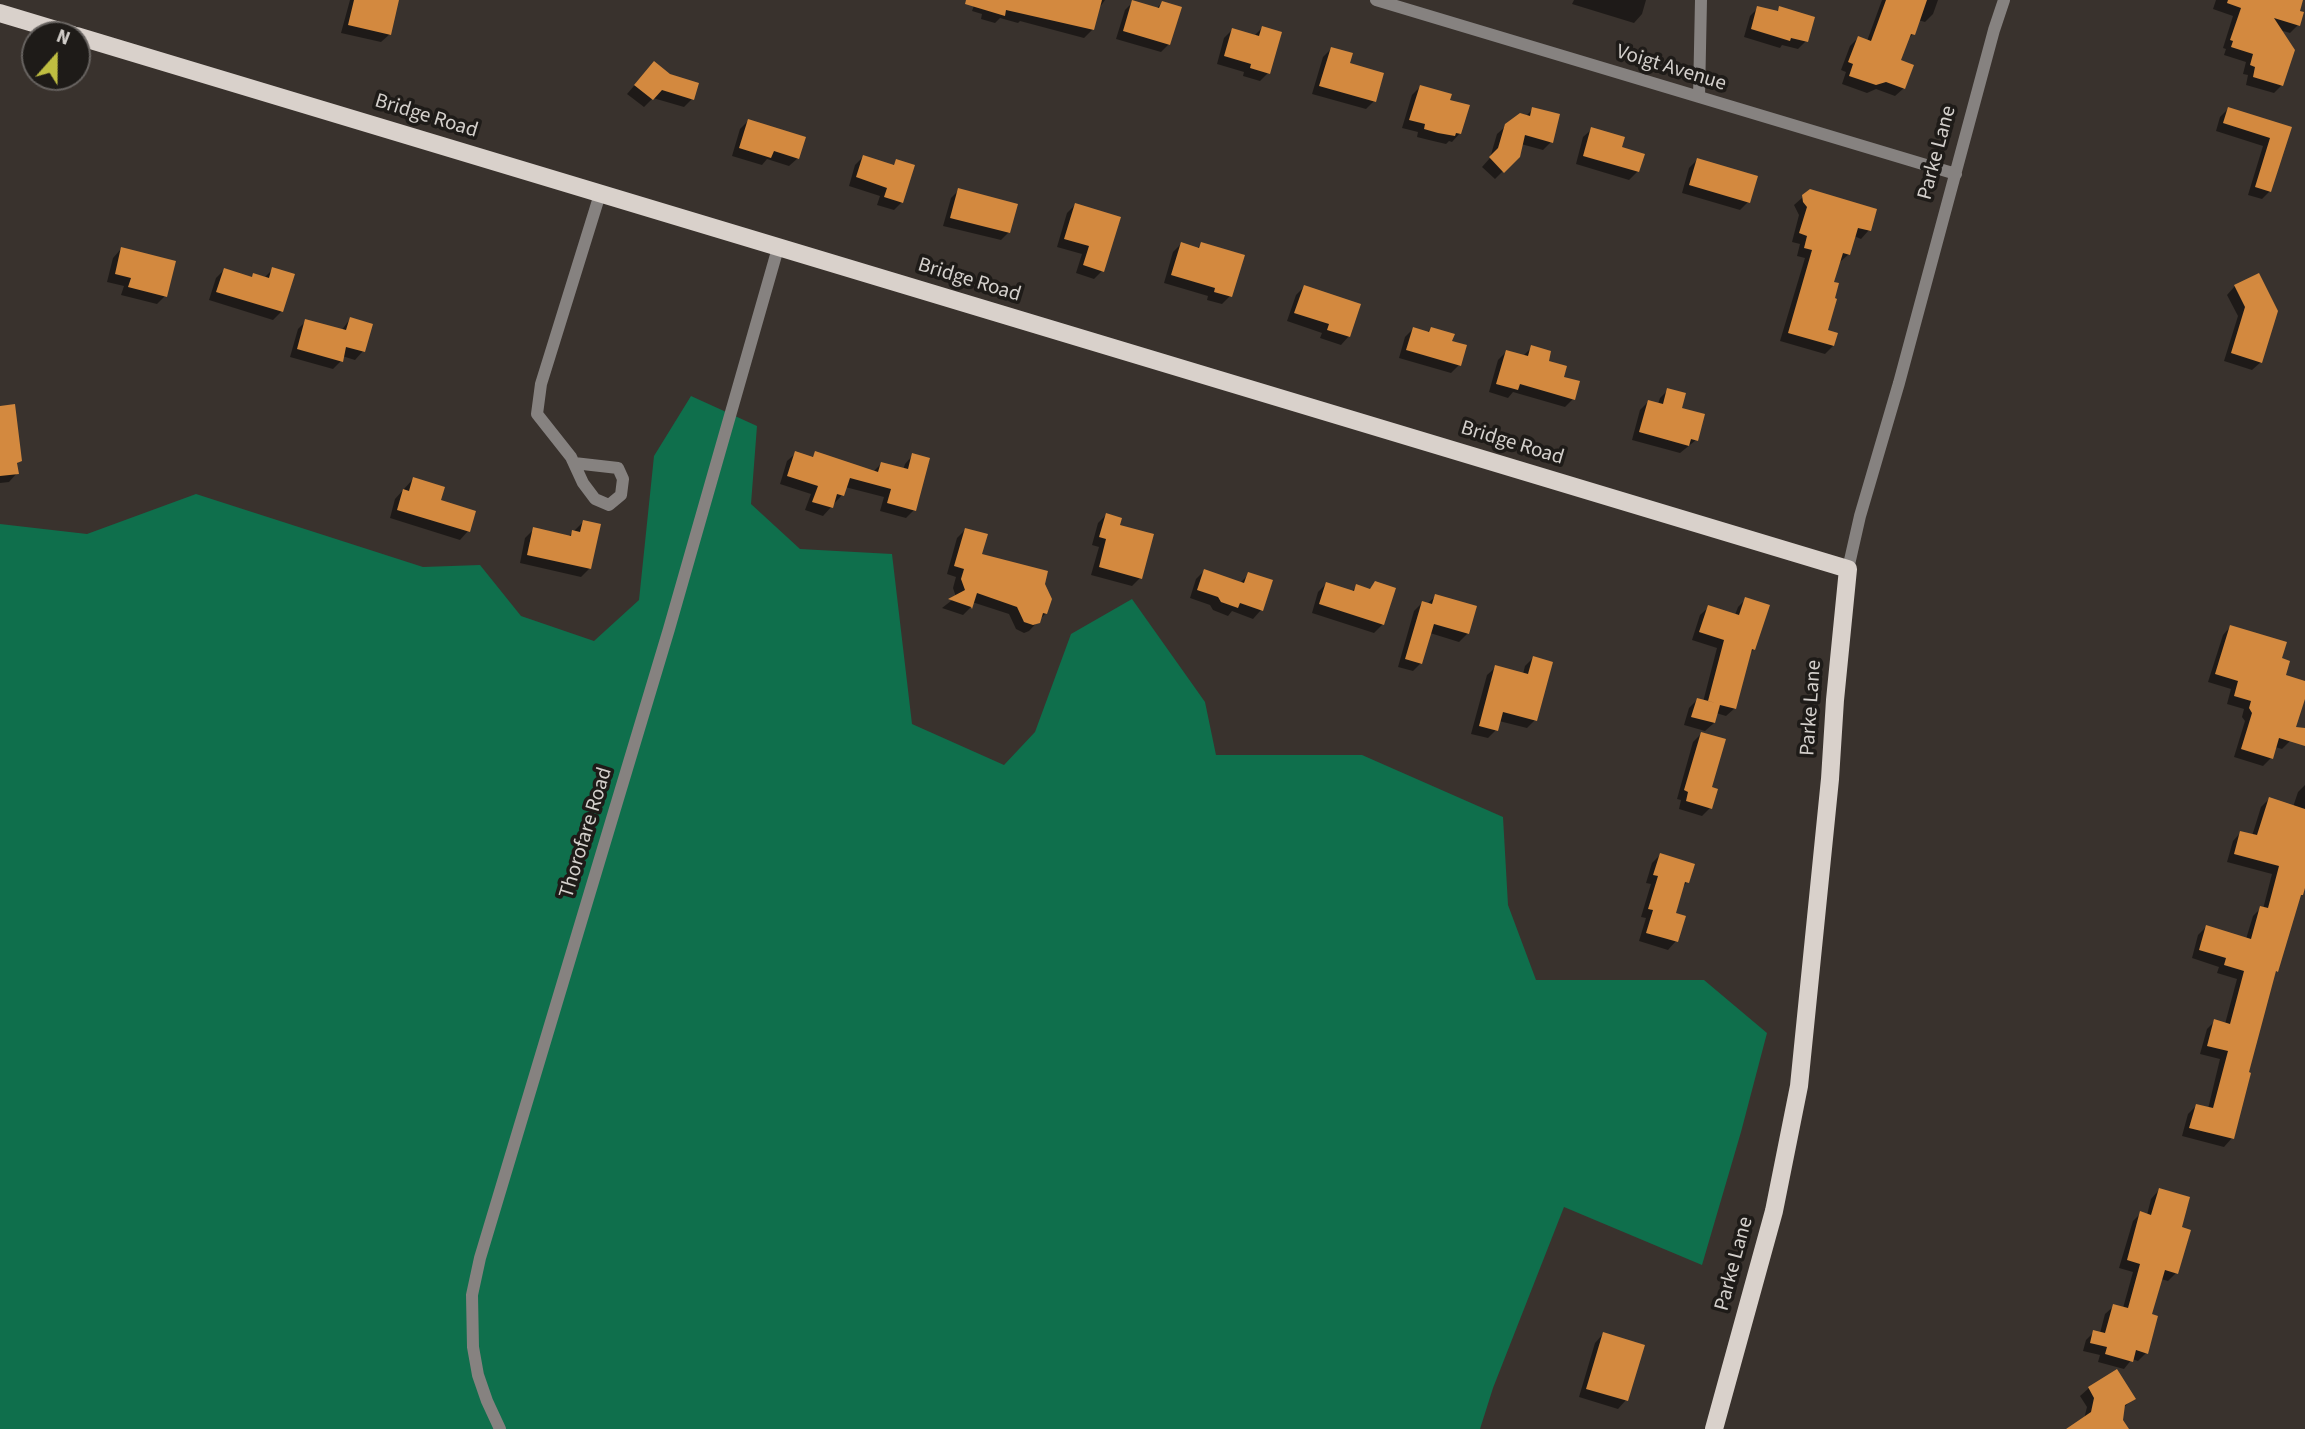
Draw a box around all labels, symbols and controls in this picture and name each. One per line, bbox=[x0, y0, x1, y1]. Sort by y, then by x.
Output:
north arrow bbox=[21, 21, 91, 91]
text: N bbox=[52, 23, 74, 53]
street label: Voigt Avenue bbox=[1613, 40, 1729, 98]
street label: Bridge Road bbox=[371, 89, 481, 145]
street label: Parke Lane bbox=[1913, 103, 1963, 203]
street label: Bridge Road bbox=[914, 253, 1024, 309]
street label: Bridge Road bbox=[1457, 416, 1567, 472]
street label: Parke Lane bbox=[1796, 659, 1828, 757]
street label: Thorofare Road bbox=[555, 765, 619, 901]
street label: Parke Lane bbox=[1710, 1214, 1760, 1314]

